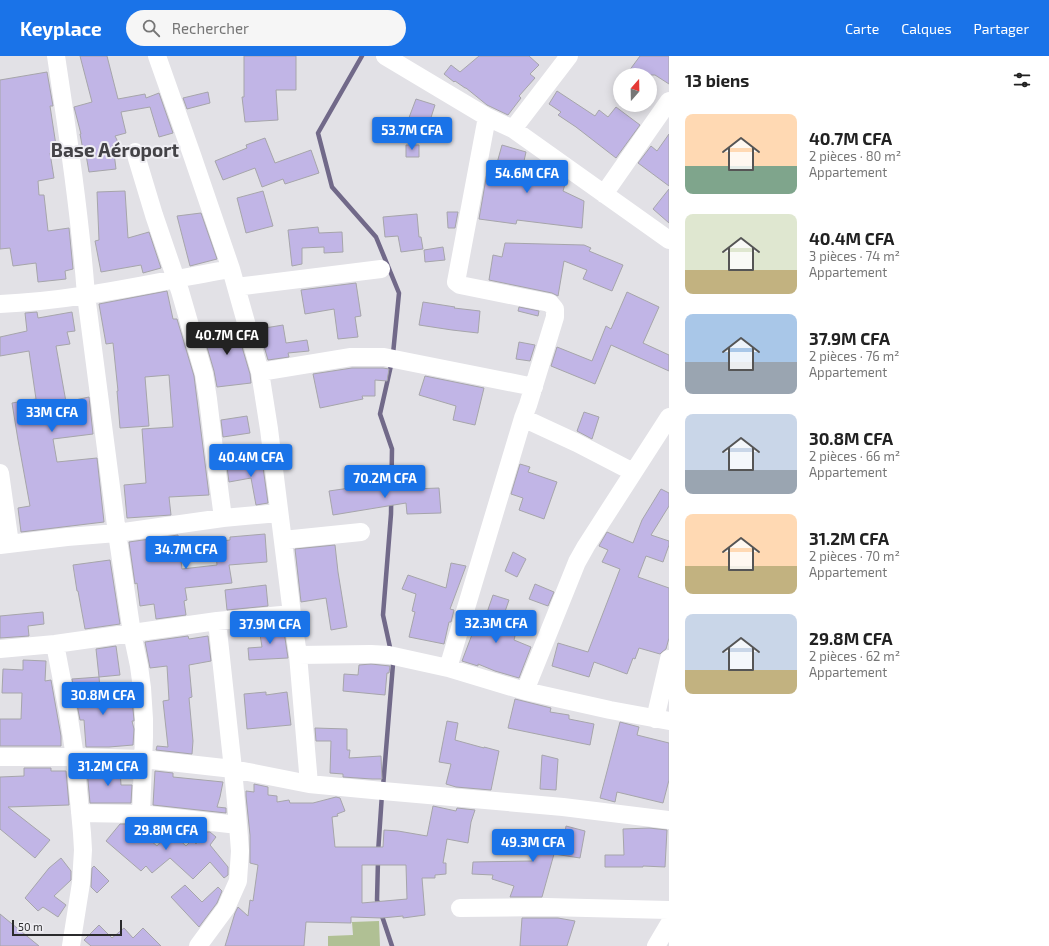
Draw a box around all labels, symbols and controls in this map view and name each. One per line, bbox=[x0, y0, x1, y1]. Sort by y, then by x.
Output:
search box bbox=[126, 10, 406, 46]
text: Keyplace bbox=[20, 17, 102, 40]
icon: search bbox=[140, 17, 162, 39]
text: Rechercher bbox=[172, 19, 249, 37]
text: Carte bbox=[845, 20, 879, 37]
text: Calques bbox=[901, 20, 952, 37]
text: Partager bbox=[974, 20, 1029, 37]
north arrow bbox=[613, 68, 657, 112]
map controls bbox=[613, 68, 657, 112]
icon: filters bbox=[1011, 69, 1033, 91]
text: 13 biens bbox=[685, 70, 749, 90]
pin: 53.7M CFA bbox=[366, 117, 458, 151]
text: 53.7M CFA bbox=[381, 122, 443, 138]
text: 40.7M CFA bbox=[809, 128, 892, 148]
icon: home bbox=[717, 130, 765, 178]
district label: Base Aéroport bbox=[51, 138, 179, 161]
text: 2 pièces · 80 m² bbox=[809, 148, 901, 164]
pin: 54.6M CFA bbox=[481, 160, 573, 194]
text: Appartement bbox=[809, 164, 887, 180]
text: 54.6M CFA bbox=[495, 165, 559, 181]
text: 40.4M CFA bbox=[809, 228, 894, 248]
icon: home bbox=[717, 230, 765, 278]
text: 3 pièces · 74 m² bbox=[809, 248, 900, 264]
text: Appartement bbox=[809, 264, 887, 280]
pin: 40.7M CFA bbox=[181, 322, 273, 356]
text: 40.7M CFA bbox=[195, 327, 259, 343]
text: 37.9M CFA bbox=[809, 328, 890, 348]
icon: home bbox=[717, 330, 765, 378]
text: 2 pièces · 76 m² bbox=[809, 348, 899, 364]
text: Appartement bbox=[809, 364, 887, 380]
pin: 33M CFA bbox=[15, 399, 89, 433]
text: 33M CFA bbox=[26, 404, 78, 420]
text: 30.8M CFA bbox=[809, 428, 893, 448]
icon: home bbox=[717, 430, 765, 478]
pin: 40.4M CFA bbox=[205, 444, 297, 478]
text: 2 pièces · 66 m² bbox=[809, 448, 900, 464]
text: 40.4M CFA bbox=[218, 449, 284, 465]
text: Appartement bbox=[809, 464, 887, 480]
pin: 70.2M CFA bbox=[339, 465, 431, 499]
text: 70.2M CFA bbox=[353, 470, 417, 486]
text: 31.2M CFA bbox=[809, 528, 889, 548]
icon: home bbox=[717, 530, 765, 578]
pin: 34.7M CFA bbox=[140, 536, 232, 570]
text: 34.7M CFA bbox=[155, 541, 217, 557]
text: 2 pièces · 70 m² bbox=[809, 548, 900, 564]
text: Appartement bbox=[809, 564, 887, 580]
pin: 32.3M CFA bbox=[450, 610, 542, 644]
pin: 37.9M CFA bbox=[224, 611, 316, 645]
text: 32.3M CFA bbox=[465, 615, 527, 631]
text: 37.9M CFA bbox=[239, 616, 301, 632]
text: 29.8M CFA bbox=[809, 628, 893, 648]
icon: home bbox=[717, 630, 765, 678]
text: 2 pièces · 62 m² bbox=[809, 648, 900, 664]
text: Appartement bbox=[809, 664, 887, 680]
pin: 30.8M CFA bbox=[57, 682, 149, 716]
text: 30.8M CFA bbox=[71, 687, 135, 703]
pin: 31.2M CFA bbox=[62, 753, 154, 787]
text: 31.2M CFA bbox=[77, 758, 139, 774]
pin: 29.8M CFA bbox=[120, 817, 212, 851]
text: 29.8M CFA bbox=[134, 822, 198, 838]
pin: 49.3M CFA bbox=[487, 829, 579, 863]
text: 49.3M CFA bbox=[501, 834, 565, 850]
scale bar bbox=[12, 918, 122, 937]
text: 50 m bbox=[18, 920, 43, 933]

